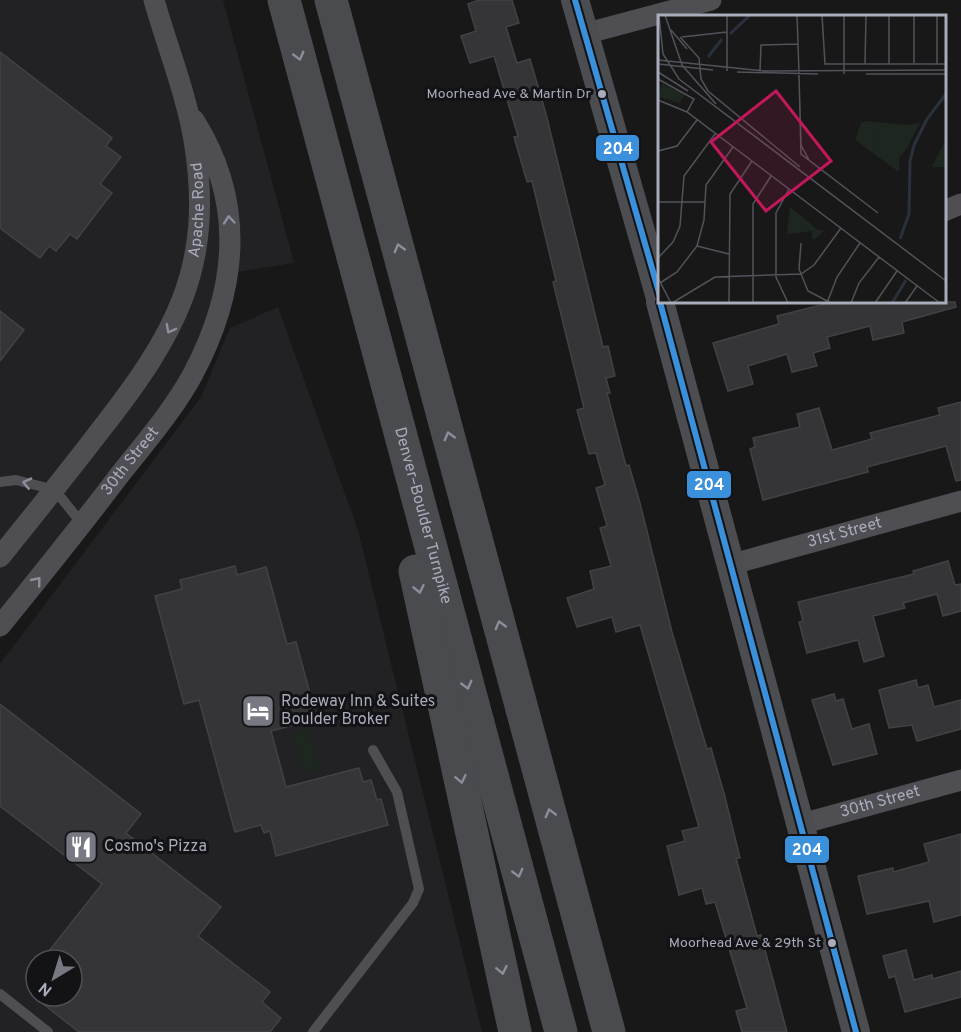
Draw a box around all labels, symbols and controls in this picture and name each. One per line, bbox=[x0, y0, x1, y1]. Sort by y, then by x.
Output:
inset map bbox=[658, 15, 946, 303]
one-way arrow bbox=[292, 51, 304, 61]
place label: Moorhead Ave & Martin Dr bbox=[427, 86, 592, 103]
marker: Moorhead Ave & Martin Dr bbox=[596, 88, 608, 100]
line badge: 204 bbox=[595, 134, 640, 162]
text: 204 bbox=[603, 140, 633, 160]
street label: Apache Road bbox=[185, 162, 210, 259]
one-way arrow bbox=[223, 215, 236, 224]
one-way arrow bbox=[393, 243, 406, 253]
one-way arrow bbox=[166, 323, 177, 333]
street label: 30th Street bbox=[97, 423, 164, 500]
street label: Denver–Boulder Turnpike bbox=[389, 425, 456, 606]
one-way arrow bbox=[444, 432, 456, 442]
line badge: 204 bbox=[686, 470, 732, 499]
text: 204 bbox=[694, 476, 724, 496]
one-way arrow bbox=[23, 478, 33, 491]
street label: 31st Street bbox=[805, 513, 884, 553]
one-way arrow bbox=[29, 576, 40, 587]
one-way arrow bbox=[412, 583, 425, 593]
one-way arrow bbox=[494, 620, 507, 630]
one-way arrow bbox=[460, 680, 473, 690]
place label: Rodeway Inn & Suites Boulder Broker bbox=[281, 692, 435, 730]
hotel icon: Rodeway Inn & Suites Boulder Broker bbox=[240, 693, 276, 729]
one-way arrow bbox=[454, 774, 467, 784]
street label: 30th Street bbox=[838, 782, 922, 823]
one-way arrow bbox=[545, 808, 557, 819]
restaurant icon: Cosmo's Pizza bbox=[63, 829, 99, 865]
line badge: 204 bbox=[784, 835, 830, 864]
place label: Cosmo's Pizza bbox=[104, 837, 207, 857]
text: 204 bbox=[792, 841, 822, 861]
one-way arrow bbox=[511, 867, 523, 878]
place label: Moorhead Ave & 29th St bbox=[669, 935, 821, 952]
marker: Moorhead Ave & 29th St bbox=[826, 937, 838, 949]
north arrow bbox=[24, 948, 84, 1008]
one-way arrow bbox=[495, 964, 508, 974]
text: N bbox=[35, 977, 57, 1000]

